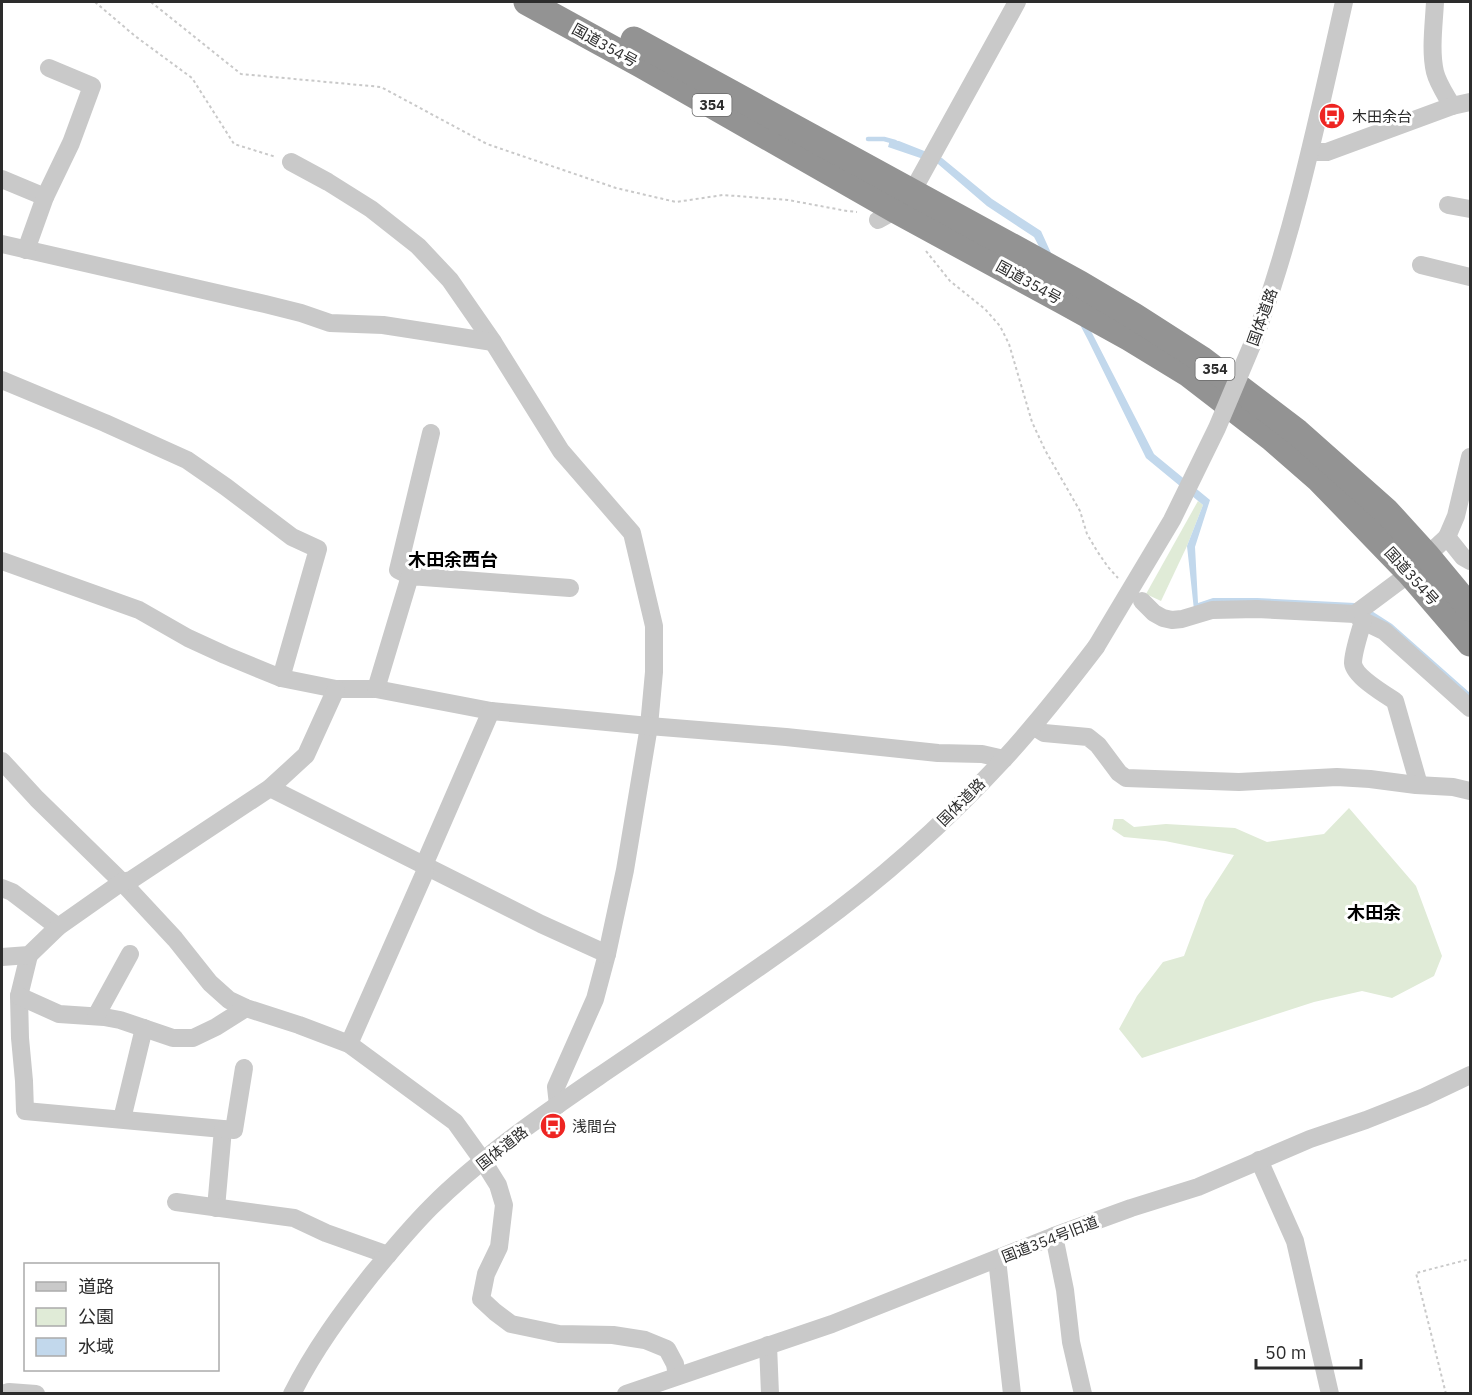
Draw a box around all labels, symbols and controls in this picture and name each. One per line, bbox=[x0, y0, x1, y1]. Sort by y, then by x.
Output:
street label: 国道354号 bbox=[569, 19, 641, 71]
road number: 354 bbox=[692, 94, 732, 116]
bus stop icon: 木田余台 bbox=[1317, 101, 1347, 131]
place label: 木田余台 bbox=[1352, 107, 1412, 126]
street label: 国道354号 bbox=[993, 256, 1065, 308]
street label: 国体道路 bbox=[1243, 286, 1281, 348]
road number: 354 bbox=[1196, 358, 1234, 380]
street label: 国道354号 bbox=[1381, 543, 1443, 609]
district label: 木田余西台 bbox=[408, 548, 498, 571]
street label: 国体道路 bbox=[933, 774, 989, 830]
district label: 木田余 bbox=[1347, 901, 1401, 924]
bus stop icon: 浅間台 bbox=[538, 1111, 568, 1141]
place label: 浅間台 bbox=[572, 1117, 617, 1136]
street label: 国体道路 bbox=[473, 1122, 531, 1174]
street label: 国道354号旧道 bbox=[999, 1212, 1101, 1266]
legend bbox=[24, 1263, 219, 1371]
text: 道路 bbox=[78, 1275, 114, 1298]
text: 公園 bbox=[78, 1305, 114, 1328]
scale bar bbox=[1256, 1332, 1361, 1370]
text: 水域 bbox=[78, 1335, 114, 1358]
text: 50 m bbox=[1265, 1341, 1307, 1364]

